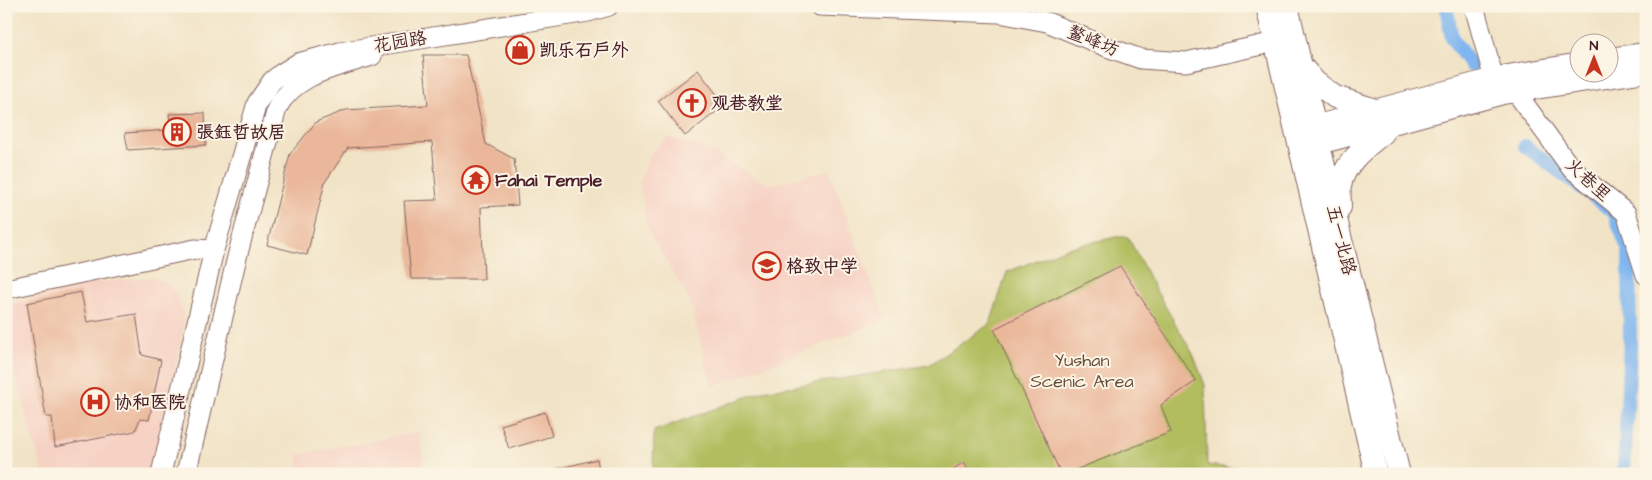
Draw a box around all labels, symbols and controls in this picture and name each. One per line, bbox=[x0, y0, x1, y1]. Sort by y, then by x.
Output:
street label: 鳌峰坊 bbox=[1063, 19, 1123, 63]
street label: 花园路 bbox=[371, 25, 429, 59]
north arrow bbox=[1570, 32, 1620, 82]
shop icon: 凯乐石户外 bbox=[505, 35, 535, 65]
text: N bbox=[1590, 36, 1599, 56]
place label: 凯乐石户外 bbox=[539, 38, 629, 63]
church icon: 观巷教堂 bbox=[677, 88, 707, 118]
place label: 观巷教堂 bbox=[711, 91, 783, 116]
building icon: 張鈺哲故居 bbox=[162, 117, 192, 147]
place label: 張鈺哲故居 bbox=[196, 120, 286, 145]
street label: 火巷里 bbox=[1560, 152, 1616, 208]
temple icon: Fahai Temple bbox=[461, 165, 491, 195]
place label: Fahai Temple bbox=[495, 168, 602, 193]
street label: 五一北路 bbox=[1320, 202, 1362, 278]
school or university icon: 格致中学 bbox=[752, 251, 782, 281]
place label: 格致中学 bbox=[786, 254, 858, 279]
park label: Yushan Scenic Area bbox=[1030, 348, 1134, 394]
hospital icon: 协和医院 bbox=[80, 387, 110, 417]
place label: 协和医院 bbox=[114, 390, 186, 415]

